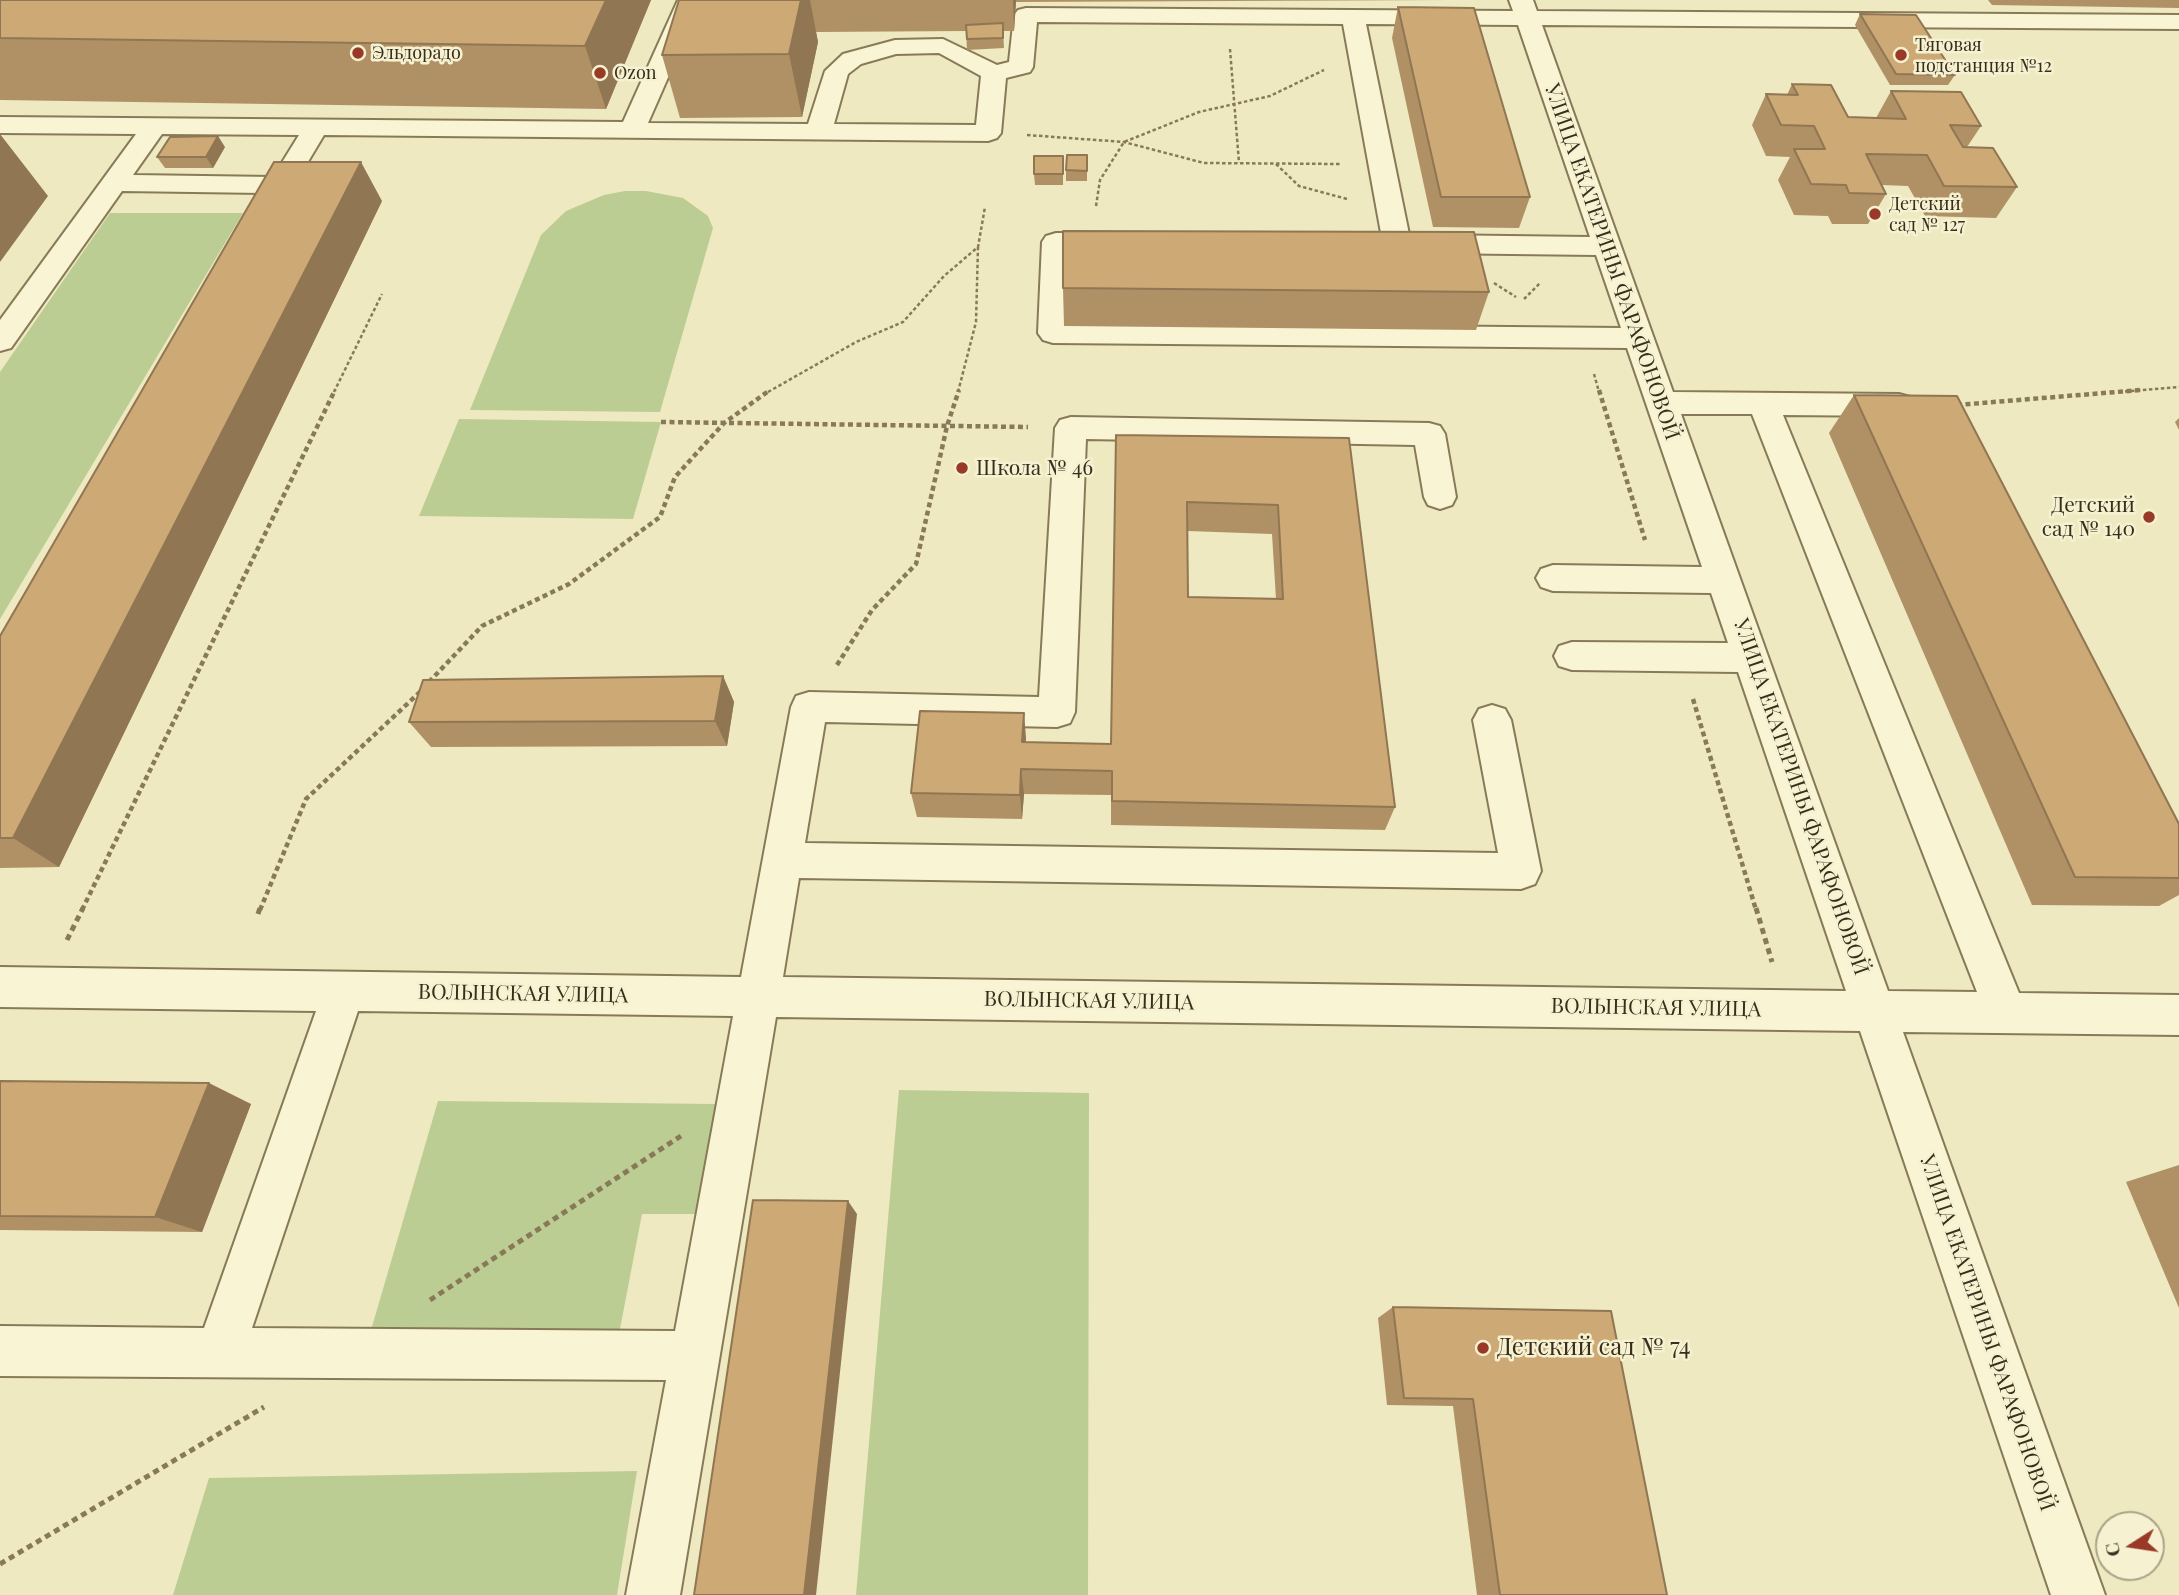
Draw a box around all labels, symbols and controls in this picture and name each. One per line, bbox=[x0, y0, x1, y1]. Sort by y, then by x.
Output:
place label: Тяговая подстанция №12 bbox=[1915, 34, 2052, 76]
place label: Эльдорадо bbox=[372, 42, 461, 64]
marker: Эльдорадо bbox=[350, 45, 366, 61]
marker: Тяговая подстанция №12 bbox=[1893, 47, 1909, 63]
place label: Ozon bbox=[614, 62, 657, 84]
marker: Ozon bbox=[592, 65, 608, 81]
street label: УЛИЦА ЕКАТЕРИНЫ ФАРАФОНОВОЙ bbox=[1539, 81, 1685, 443]
place label: Детский сад № 127 bbox=[1889, 193, 1965, 235]
marker: Детский сад № 127 bbox=[1867, 206, 1883, 222]
place label: Школа № 46 bbox=[976, 455, 1093, 481]
marker: Школа № 46 bbox=[954, 460, 970, 476]
place label: Детский сад № 140 bbox=[2042, 492, 2135, 542]
marker: Детский сад № 140 bbox=[2141, 509, 2157, 525]
street label: УЛИЦА ЕКАТЕРИНЫ ФАРАФОНОВОЙ bbox=[1728, 616, 1874, 978]
street label: ВОЛЫНСКАЯ УЛИЦА bbox=[418, 980, 628, 1008]
street label: ВОЛЫНСКАЯ УЛИЦА bbox=[984, 987, 1194, 1015]
street label: ВОЛЫНСКАЯ УЛИЦА bbox=[1551, 994, 1761, 1022]
street label: УЛИЦА ЕКАТЕРИНЫ ФАРАФОНОВОЙ bbox=[1914, 1152, 2060, 1514]
place label: Детский сад № 74 bbox=[1497, 1334, 1691, 1362]
marker: Детский сад № 74 bbox=[1475, 1340, 1491, 1356]
north arrow bbox=[2095, 1511, 2165, 1581]
text: С bbox=[2097, 1541, 2126, 1559]

